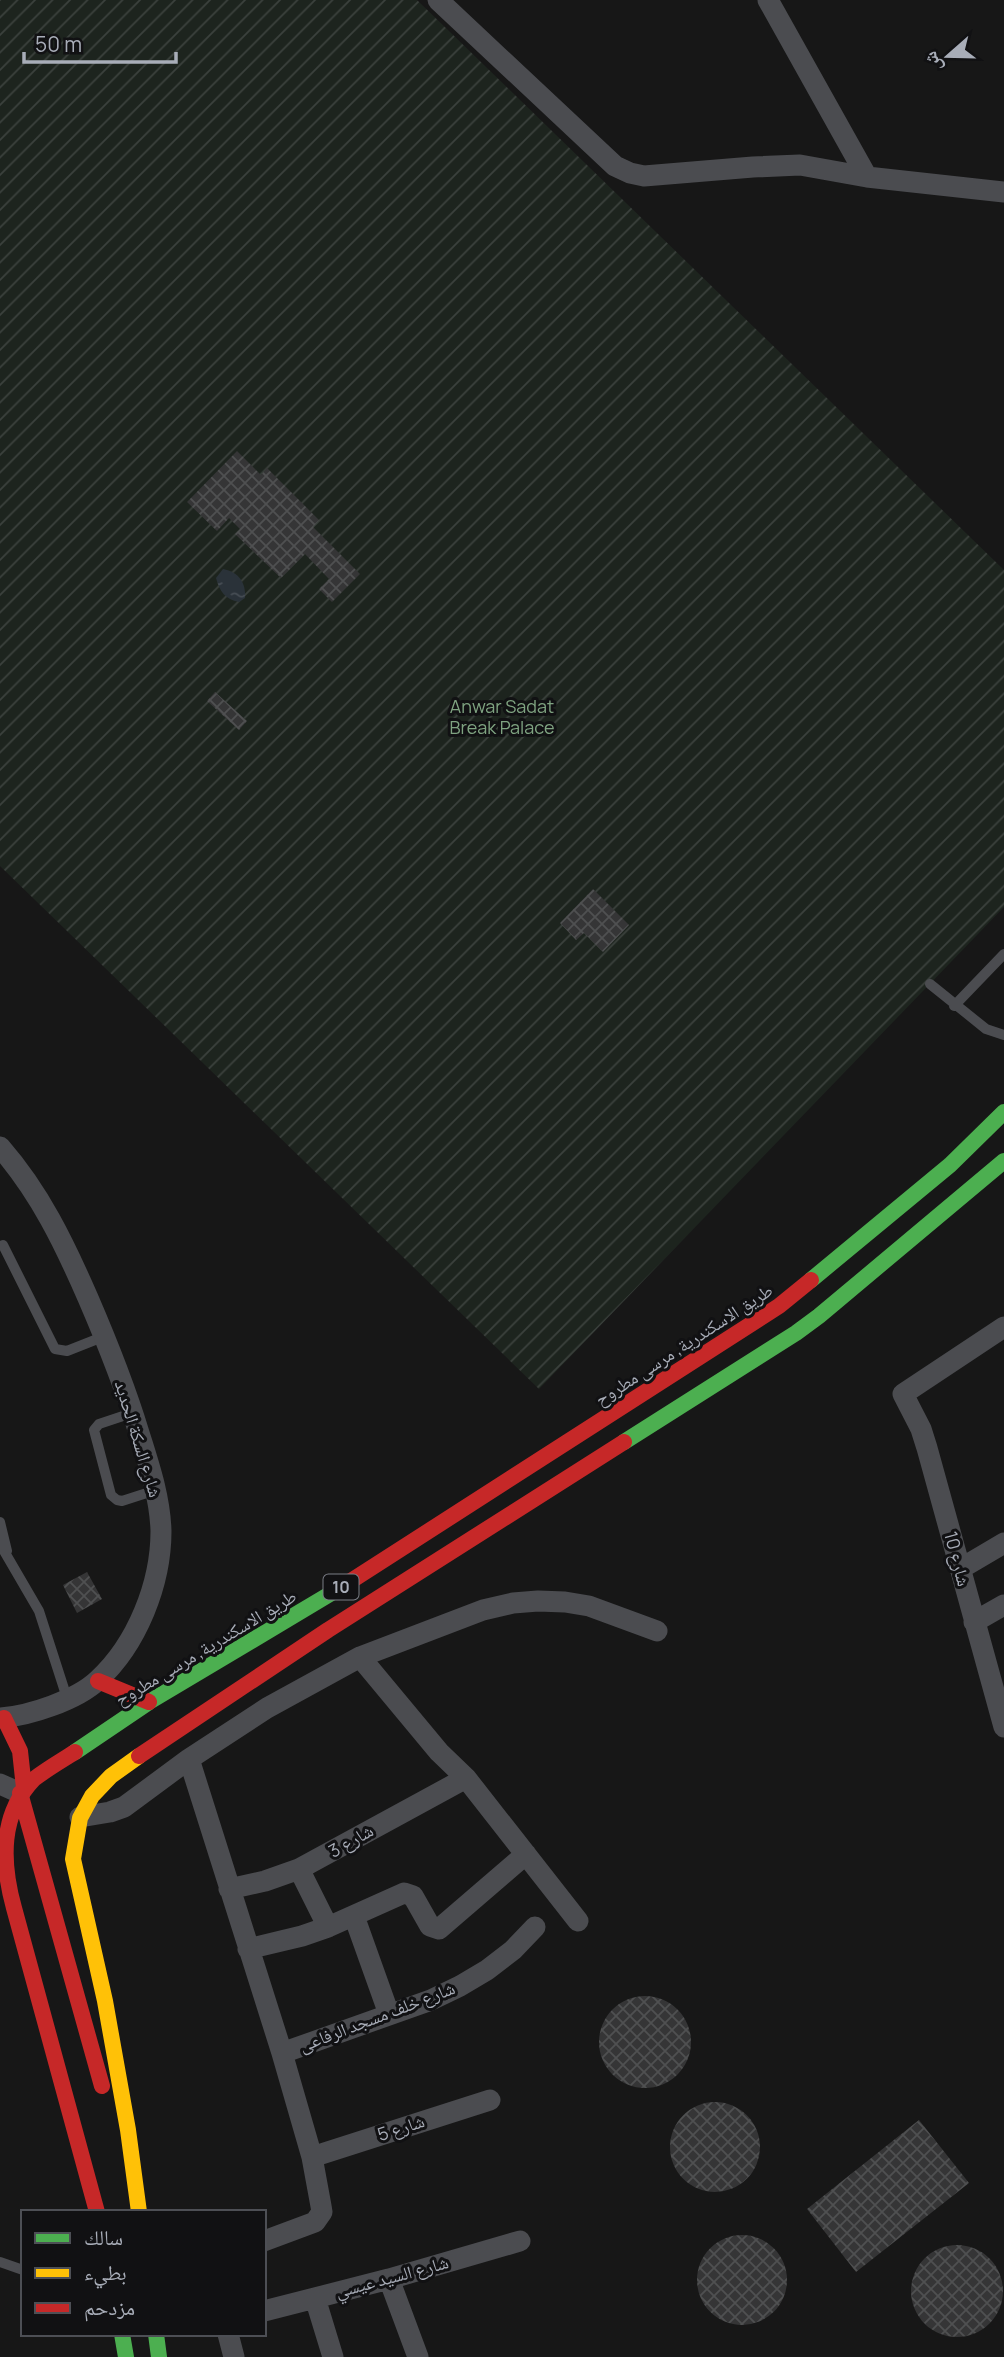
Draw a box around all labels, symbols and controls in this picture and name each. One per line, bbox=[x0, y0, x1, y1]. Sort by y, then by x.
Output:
scale bar bbox=[24, 21, 177, 65]
north arrow bbox=[913, 21, 983, 91]
text: 50 m bbox=[35, 30, 82, 58]
text: ش bbox=[916, 48, 948, 76]
park label: Anwar Sadat Break Palace bbox=[449, 694, 555, 739]
street label: طريق الاسكندرية, مرسى مطروح bbox=[590, 1278, 778, 1412]
street label: شارع السكة الحديد bbox=[110, 1377, 168, 1500]
street label: شارع 10 bbox=[939, 1529, 977, 1589]
road number: 10 bbox=[324, 1574, 358, 1600]
street label: طريق الاسكندرية, مرسى مطروح bbox=[110, 1583, 301, 1712]
street label: شارع 3 bbox=[324, 1818, 377, 1862]
street label: شارع خلف مسجد الرفاعى bbox=[295, 1975, 458, 2057]
street label: شارع 5 bbox=[374, 2108, 427, 2146]
legend bbox=[21, 2210, 266, 2336]
text: سالك bbox=[84, 2223, 123, 2251]
street label: شارع السيد عيسي bbox=[332, 2249, 452, 2306]
text: بطيء bbox=[84, 2258, 127, 2289]
text: مزدحم bbox=[84, 2293, 135, 2322]

